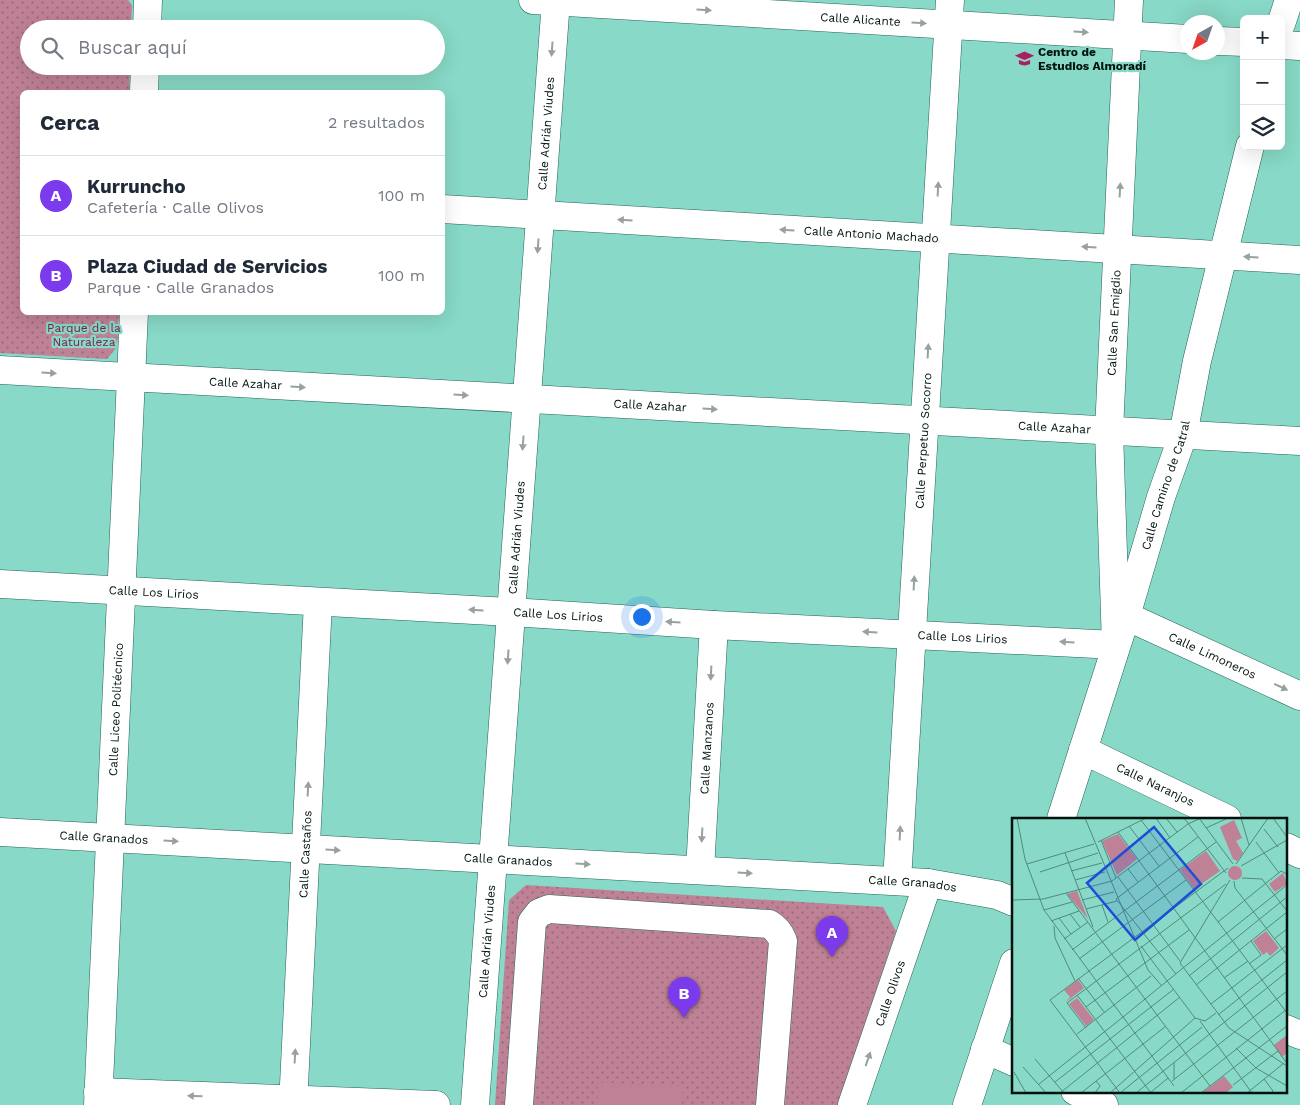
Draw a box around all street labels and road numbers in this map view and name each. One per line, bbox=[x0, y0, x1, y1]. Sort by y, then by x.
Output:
street label: Calle Alicante bbox=[820, 10, 901, 29]
street label: Calle Adrián Viudes bbox=[535, 76, 557, 191]
street label: Calle Antonio Machado bbox=[803, 224, 939, 246]
street label: Calle San Emigdio bbox=[1105, 270, 1123, 376]
street label: Calle Perpetuo Socorro bbox=[912, 372, 935, 509]
street label: Calle Azahar bbox=[209, 374, 283, 392]
street label: Calle Azahar bbox=[613, 397, 687, 414]
street label: Calle Azahar bbox=[1017, 419, 1091, 437]
street label: Calle Camino de Catral bbox=[1139, 419, 1193, 552]
street label: Calle Adrián Viudes bbox=[505, 480, 528, 595]
street label: Calle Los Lirios bbox=[108, 583, 199, 602]
street label: Calle Los Lirios bbox=[513, 605, 604, 625]
street label: Calle Los Lirios bbox=[917, 628, 1008, 647]
street label: Calle Limoneros bbox=[1166, 629, 1258, 682]
street label: Calle Liceo Politécnico bbox=[106, 642, 126, 776]
street label: Calle Manzanos bbox=[697, 702, 717, 795]
street label: Calle Naranjos bbox=[1114, 760, 1196, 809]
street label: Calle Castaños bbox=[296, 810, 315, 898]
street label: Calle Granados bbox=[59, 828, 149, 847]
street label: Calle Granados bbox=[463, 851, 553, 869]
street label: Calle Granados bbox=[868, 873, 958, 895]
street label: Calle Adrián Viudes bbox=[476, 884, 498, 999]
street label: Calle Olivos bbox=[872, 958, 908, 1028]

